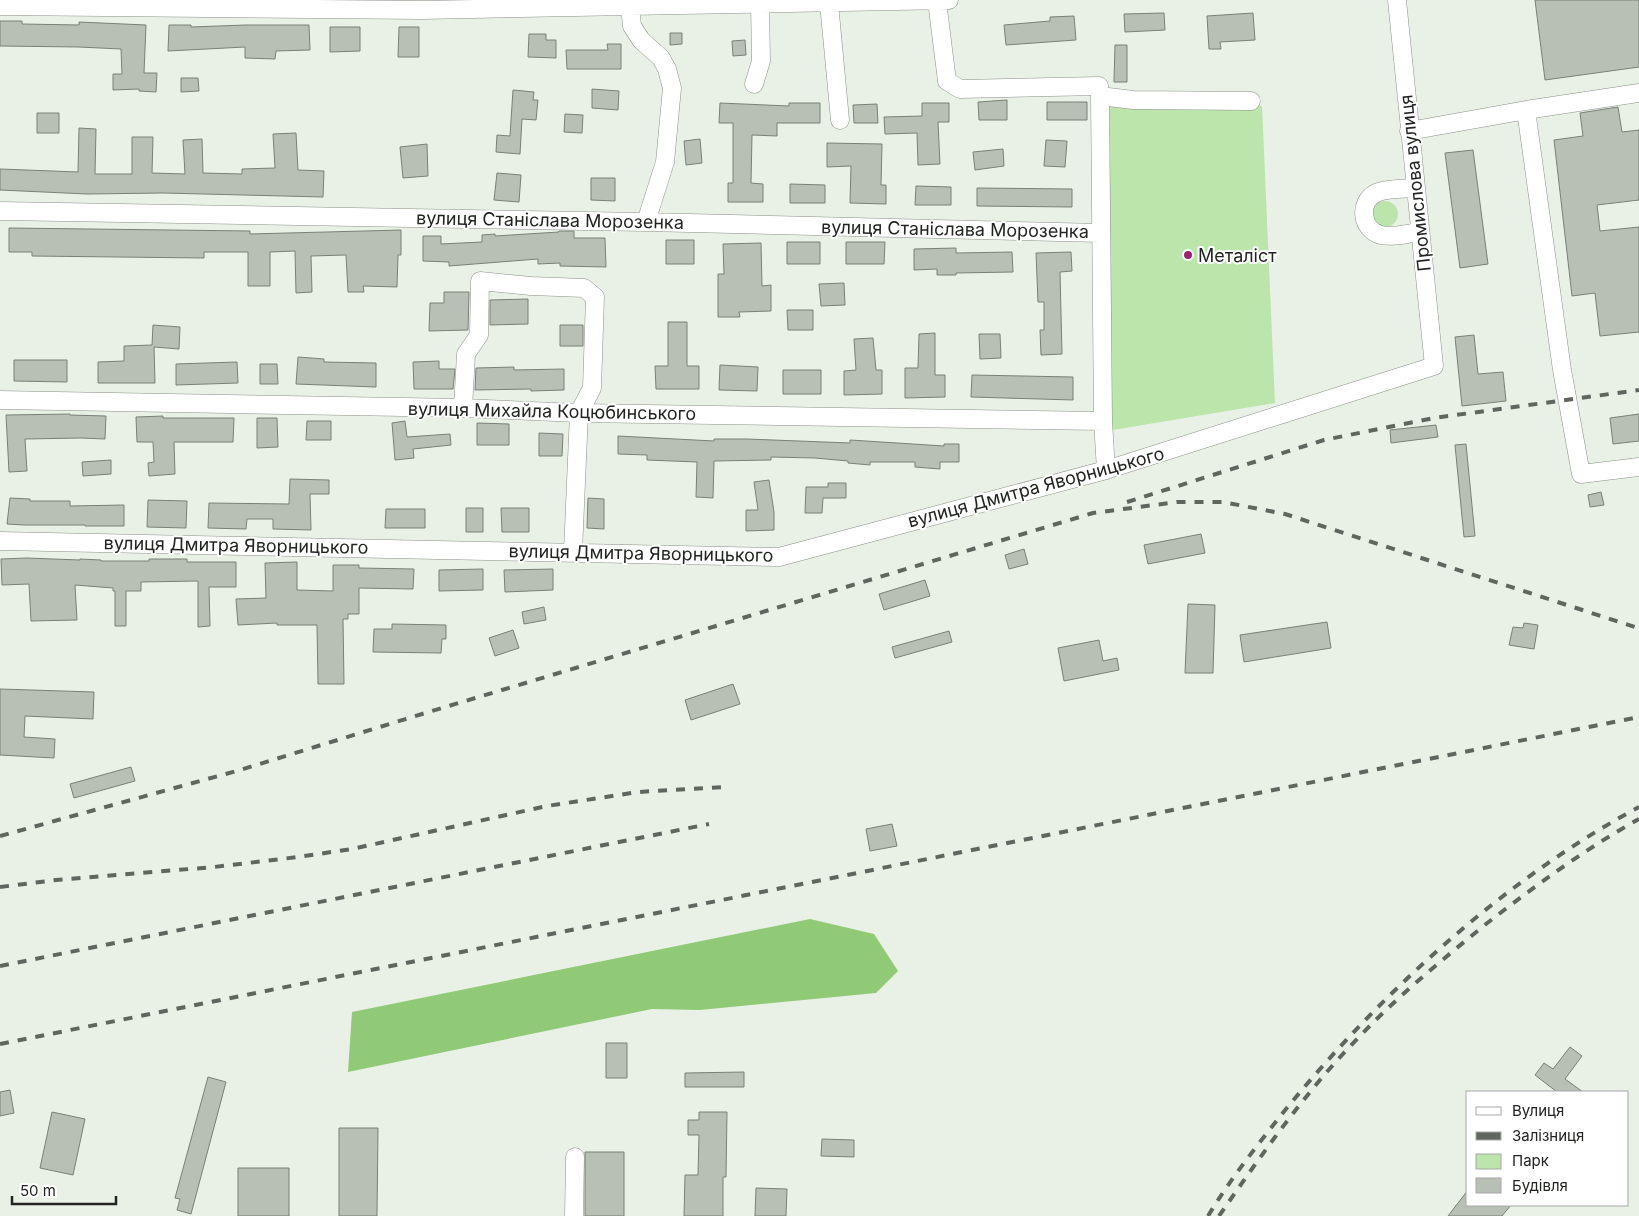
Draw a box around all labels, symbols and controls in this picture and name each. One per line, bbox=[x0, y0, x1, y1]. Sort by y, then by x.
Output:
street label: Промислова вулиця bbox=[1395, 94, 1435, 272]
street label: вулиця Станіслава Морозенка bbox=[416, 207, 684, 233]
street label: вулиця Станіслава Морозенка bbox=[821, 216, 1089, 242]
place label: Металіст bbox=[1198, 245, 1277, 266]
marker: Металіст bbox=[1182, 249, 1194, 261]
street label: вулиця Михайла Коцюбинського bbox=[408, 398, 696, 424]
street label: вулиця Дмитра Яворницького bbox=[905, 443, 1167, 531]
street label: вулиця Дмитра Яворницького bbox=[103, 532, 369, 558]
street label: вулиця Дмитра Яворницького bbox=[508, 540, 774, 566]
legend bbox=[1466, 1091, 1629, 1206]
text: Вулиця bbox=[1512, 1101, 1564, 1120]
text: Залізниця bbox=[1512, 1126, 1584, 1145]
text: Парк bbox=[1512, 1151, 1549, 1170]
scale bar bbox=[12, 1174, 116, 1206]
text: Будівля bbox=[1512, 1176, 1568, 1195]
text: 50 m bbox=[20, 1181, 56, 1200]

